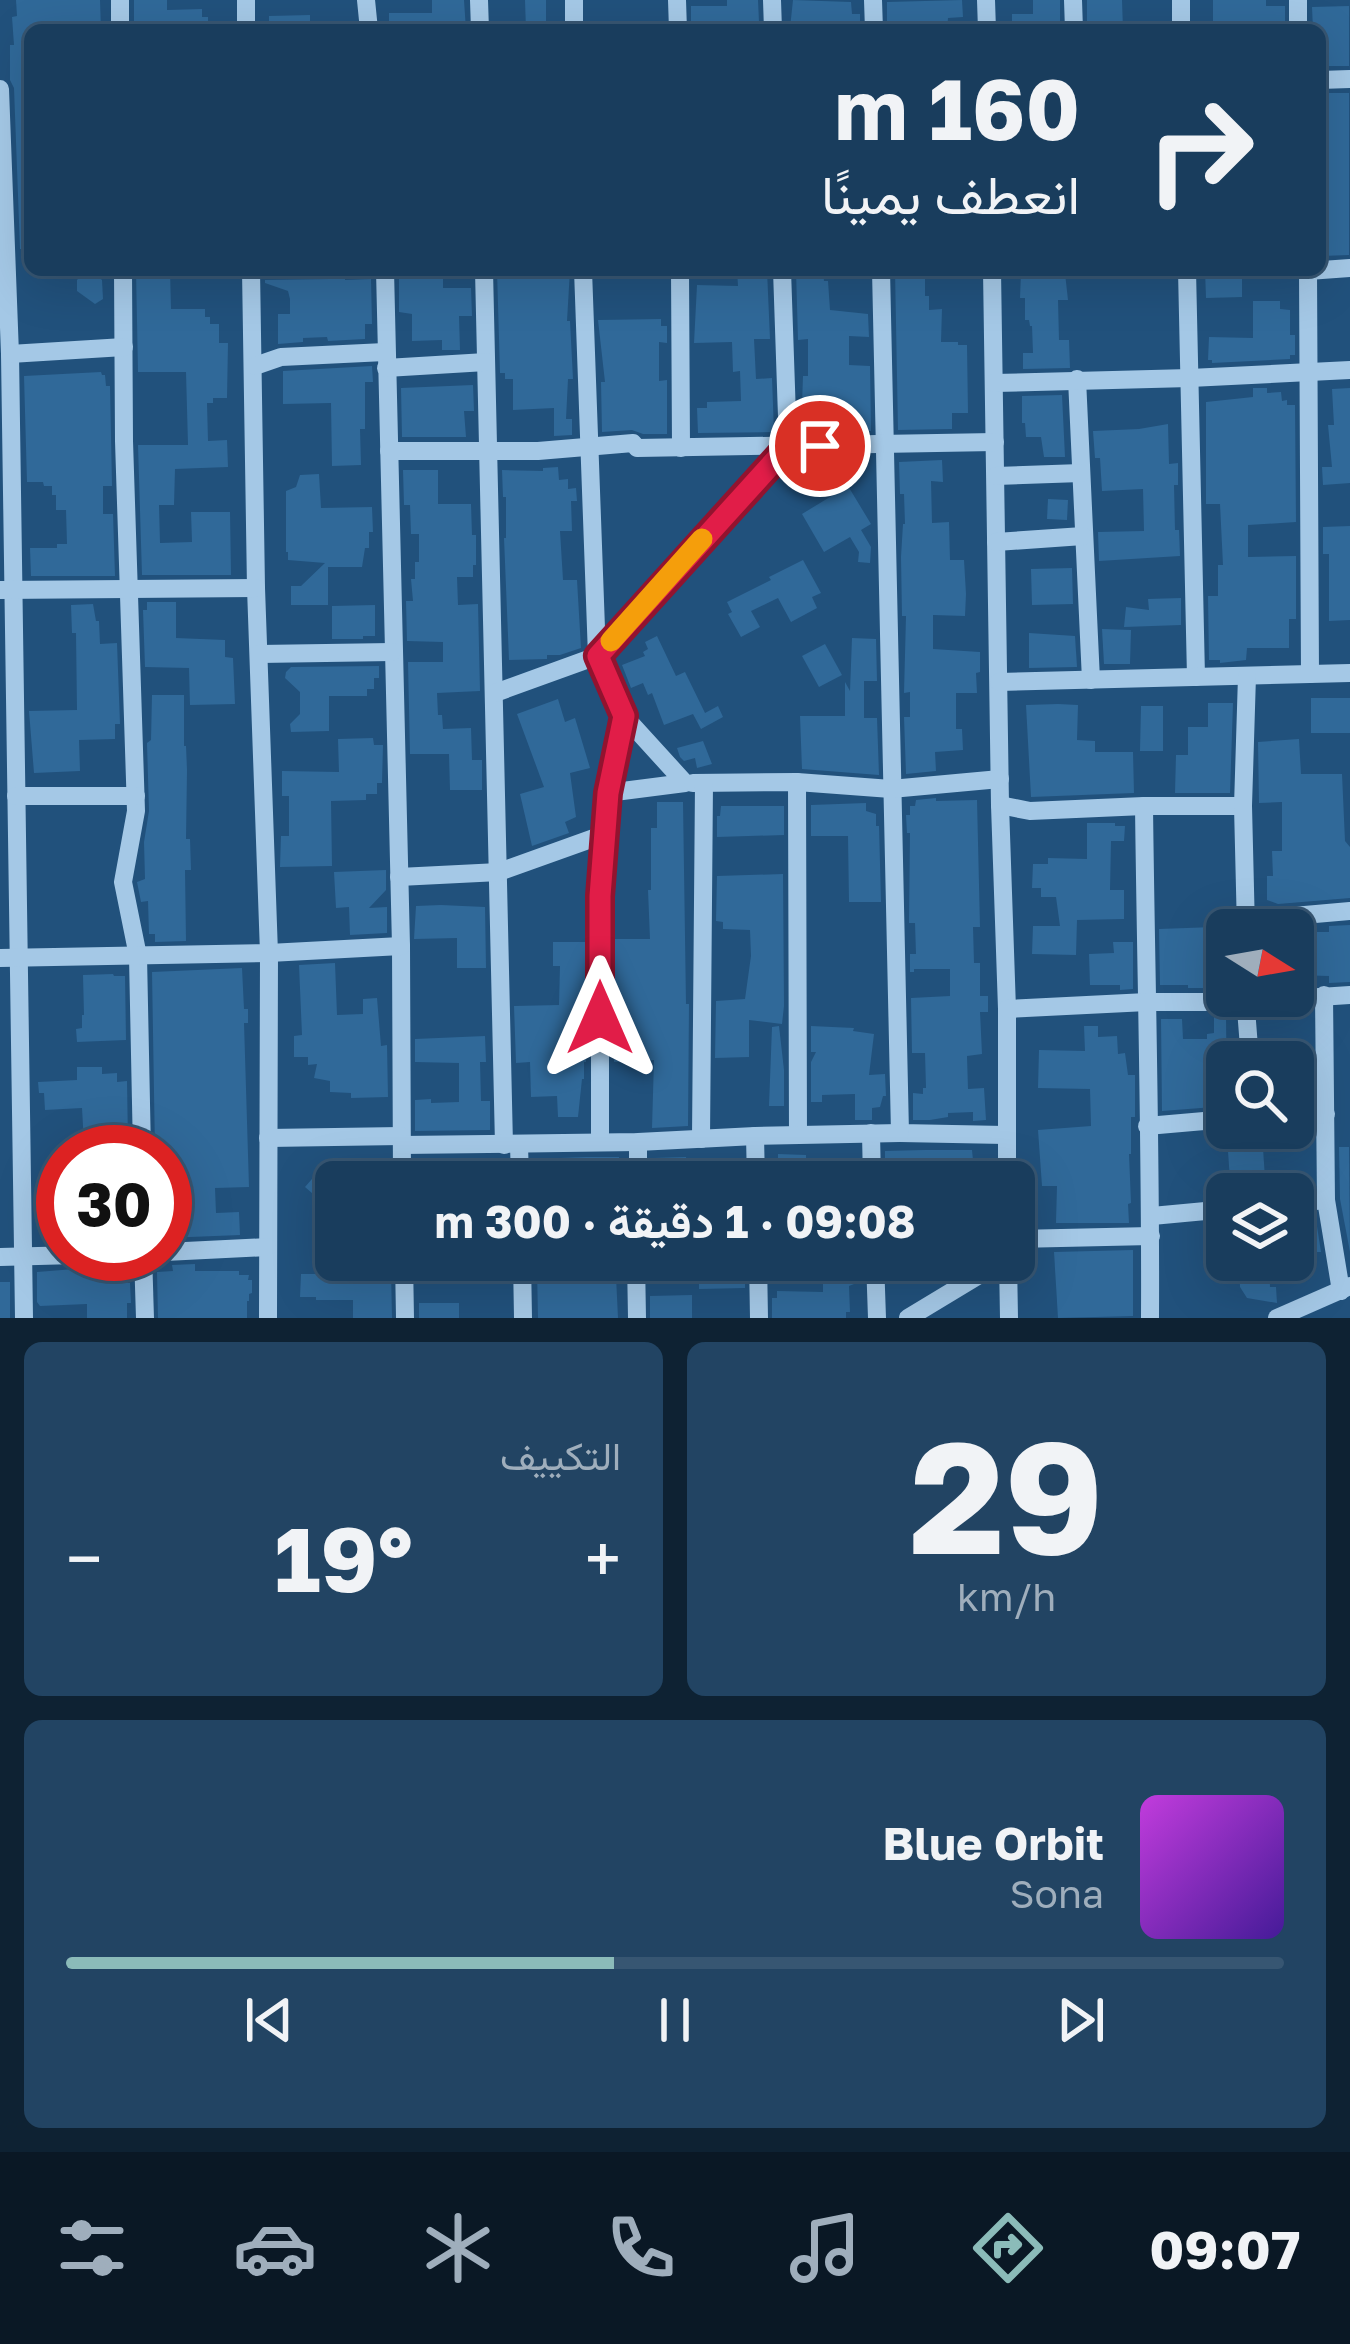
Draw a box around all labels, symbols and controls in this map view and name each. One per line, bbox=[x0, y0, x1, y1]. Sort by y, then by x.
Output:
text: 160 m bbox=[834, 58, 1080, 158]
icon: right bbox=[1122, 72, 1278, 228]
text: انعطف يمينًا bbox=[821, 161, 1080, 226]
pin bbox=[769, 395, 871, 497]
icon: arrive bbox=[787, 413, 853, 479]
north arrow bbox=[1206, 909, 1314, 1017]
map controls bbox=[1206, 909, 1314, 1281]
position arrow bbox=[537, 955, 663, 1081]
button: search bbox=[1206, 1041, 1314, 1149]
speed limit sign: 30 bbox=[36, 1125, 192, 1281]
button: layers bbox=[1206, 1173, 1314, 1281]
text: 09:08 · 1 دقيقة · 300 m bbox=[434, 1194, 916, 1248]
text: 29 bbox=[909, 1401, 1104, 1588]
text: التكييف bbox=[500, 1432, 621, 1479]
text: 19° bbox=[274, 1504, 413, 1612]
text: − bbox=[66, 1518, 102, 1598]
text: + bbox=[585, 1518, 621, 1598]
text: km/h bbox=[957, 1573, 1056, 1620]
text: Blue Orbit bbox=[882, 1816, 1104, 1870]
text: Sona bbox=[1010, 1870, 1104, 1917]
icon: previous bbox=[236, 1987, 302, 2053]
icon: pause bbox=[642, 1987, 708, 2053]
icon: next bbox=[1048, 1987, 1114, 2053]
icon: filters bbox=[50, 2206, 134, 2290]
icon: car bbox=[233, 2206, 317, 2290]
icon: climate bbox=[416, 2206, 500, 2290]
icon: phone bbox=[599, 2206, 683, 2290]
icon: music bbox=[783, 2206, 867, 2290]
icon: directions bbox=[966, 2206, 1050, 2290]
text: 09:07 bbox=[1149, 2216, 1300, 2281]

